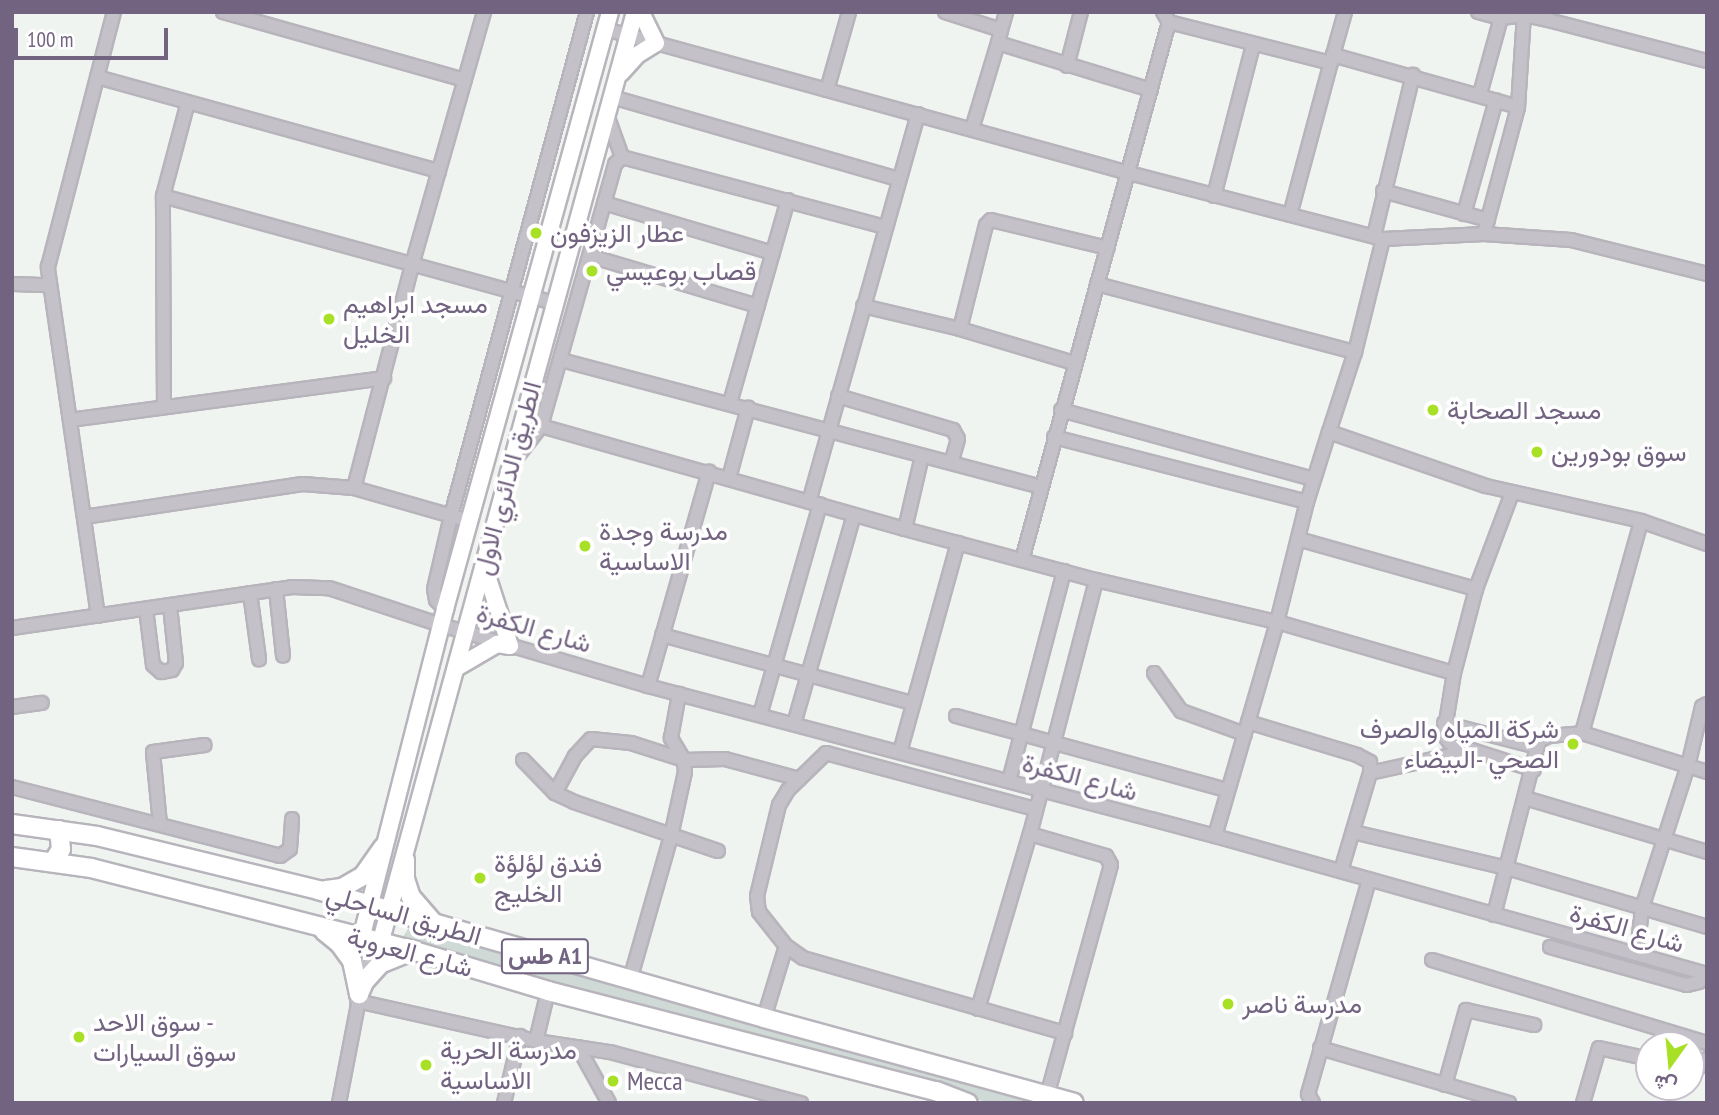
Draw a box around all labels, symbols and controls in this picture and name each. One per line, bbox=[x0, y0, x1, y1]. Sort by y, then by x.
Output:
scale bar bbox=[18, 14, 172, 58]
text: 100 m bbox=[27, 26, 73, 53]
place label: عطار الزيزفون bbox=[550, 217, 684, 249]
marker: عطار الزيزفون bbox=[528, 225, 544, 241]
place label: قصاب بوعيسي bbox=[606, 255, 756, 287]
marker: قصاب بوعيسي bbox=[584, 263, 600, 279]
place label: مسجد ابراهيم الخليل bbox=[343, 288, 488, 350]
marker: مسجد ابراهيم الخليل bbox=[321, 311, 337, 327]
street label: الطريق الدائري الاول bbox=[466, 378, 548, 578]
place label: مسجد الصحابة bbox=[1447, 394, 1601, 426]
marker: مسجد الصحابة bbox=[1425, 402, 1441, 418]
place label: سوق بودورين bbox=[1551, 436, 1686, 468]
marker: سوق بودورين bbox=[1529, 444, 1545, 460]
place label: مدرسة وجدة الاساسية bbox=[599, 515, 728, 576]
marker: مدرسة وجدة الاساسية bbox=[577, 538, 593, 554]
street label: شارع الكفرة bbox=[473, 597, 595, 659]
place label: شركة المياه والصرف الصحي -البيضاء bbox=[1360, 713, 1559, 774]
marker: شركة المياه والصرف الصحي -البيضاء bbox=[1565, 736, 1581, 752]
street label: شارع الكفرة bbox=[1019, 747, 1141, 807]
place label: فندق لؤلؤة الخليج bbox=[494, 847, 602, 908]
marker: فندق لؤلؤة الخليج bbox=[472, 870, 488, 886]
street label: الطريق الساحلي bbox=[323, 878, 485, 952]
street label: شارع الكفرة bbox=[1566, 897, 1688, 959]
street label: شارع العروبة bbox=[344, 920, 476, 984]
road number: طس A1 bbox=[500, 936, 590, 976]
place label: مدرسة ناصر bbox=[1242, 988, 1362, 1020]
marker: مدرسة ناصر bbox=[1220, 996, 1236, 1012]
place label: سوق الاحد - سوق السيارات bbox=[93, 1006, 236, 1068]
marker: سوق الاحد - سوق السيارات bbox=[71, 1029, 87, 1045]
north arrow bbox=[1635, 1031, 1705, 1101]
place label: مدرسة الحرية الاساسية bbox=[440, 1034, 577, 1096]
marker: مدرسة الحرية الاساسية bbox=[418, 1057, 434, 1073]
place label: Mecca bbox=[627, 1065, 683, 1097]
text: ش bbox=[1651, 1070, 1679, 1099]
marker: Mecca bbox=[605, 1073, 621, 1089]

